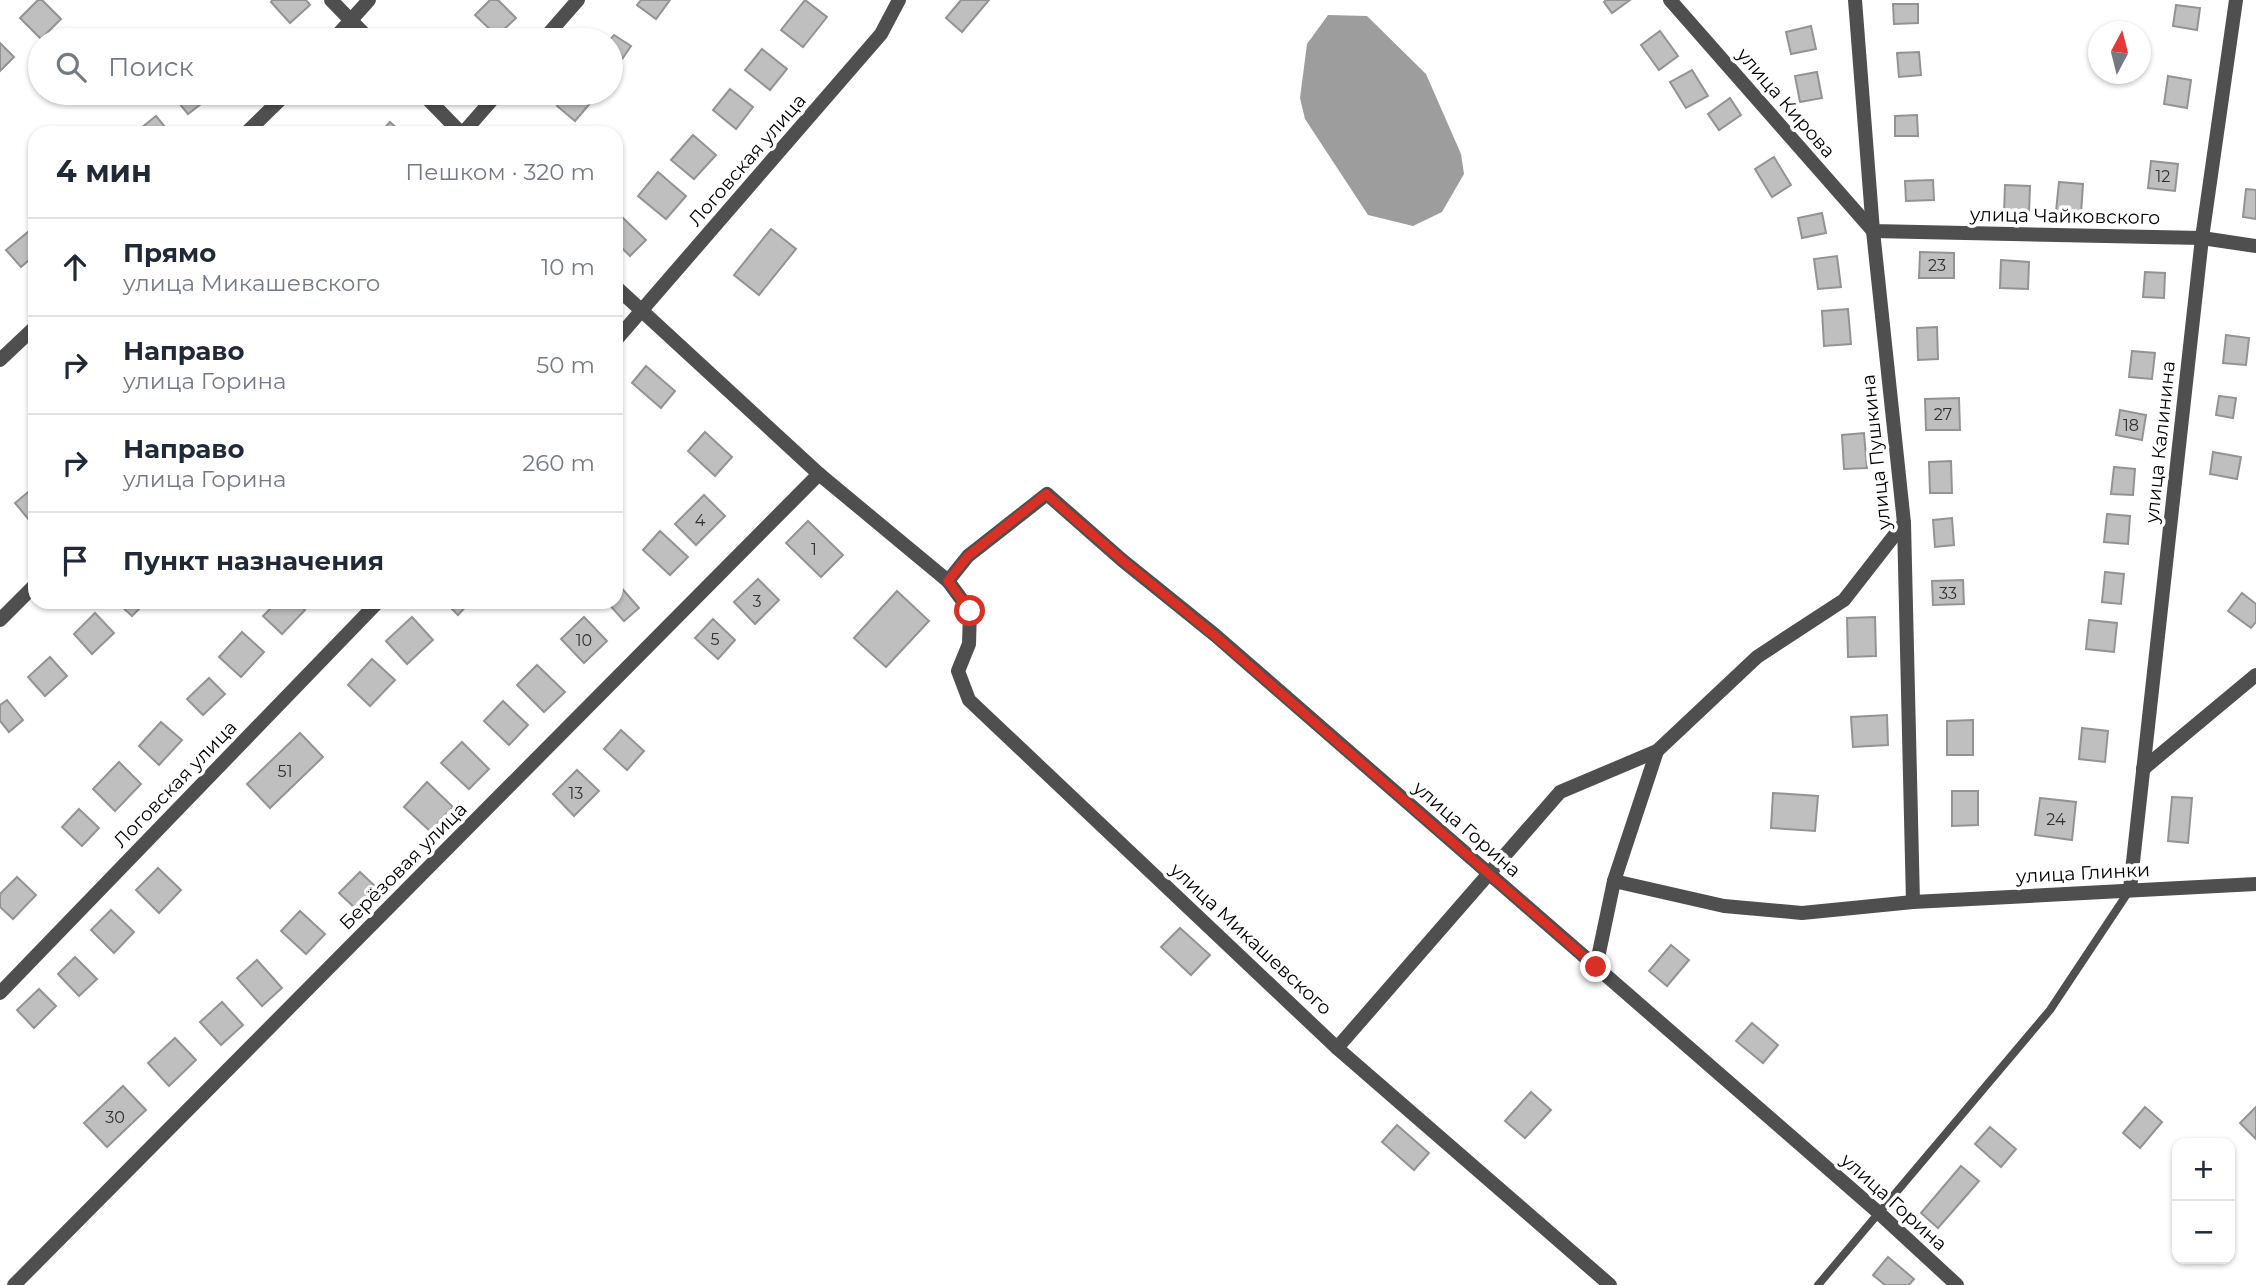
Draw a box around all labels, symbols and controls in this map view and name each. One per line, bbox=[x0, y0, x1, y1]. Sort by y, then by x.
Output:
north arrow bbox=[2088, 21, 2151, 84]
search box bbox=[28, 28, 623, 105]
street label: улица Кирова bbox=[1731, 43, 1840, 163]
icon: search bbox=[52, 48, 90, 86]
text: Поиск bbox=[108, 51, 194, 83]
street label: Логовская улица bbox=[683, 89, 811, 231]
text: 4 мин bbox=[56, 153, 152, 190]
text: Пешком · 320 m bbox=[405, 158, 595, 186]
house number: 12 bbox=[2156, 167, 2170, 186]
street label: улица Чайковского bbox=[1969, 203, 2160, 229]
text: Прямо bbox=[123, 237, 216, 269]
icon: ahead bbox=[56, 248, 94, 286]
text: 10 m bbox=[541, 253, 595, 281]
house number: 23 bbox=[1928, 256, 1946, 275]
text: улица Микашевского bbox=[123, 269, 380, 297]
text: Направо bbox=[123, 335, 244, 367]
icon: right bbox=[56, 346, 94, 384]
text: 50 m bbox=[536, 351, 595, 379]
street label: улица Калинина bbox=[2140, 360, 2180, 525]
text: улица Горина bbox=[123, 367, 286, 395]
street label: улица Пушкина bbox=[1856, 373, 1896, 532]
house number: 27 bbox=[1934, 405, 1952, 424]
house number: 18 bbox=[2123, 416, 2139, 435]
text: Направо bbox=[123, 433, 244, 465]
icon: right bbox=[56, 444, 94, 482]
text: 260 m bbox=[522, 449, 595, 477]
text: улица Горина bbox=[123, 465, 286, 493]
house number: 4 bbox=[695, 511, 706, 530]
house number: 1 bbox=[811, 540, 817, 559]
icon: arrive bbox=[56, 542, 94, 580]
text: Пункт назначения bbox=[123, 545, 384, 577]
house number: 33 bbox=[1939, 584, 1957, 603]
house number: 3 bbox=[752, 592, 762, 611]
route start bbox=[954, 595, 985, 626]
house number: 5 bbox=[710, 630, 720, 649]
house number: 10 bbox=[576, 631, 592, 650]
street label: Логовская улица bbox=[109, 716, 241, 852]
house number: 51 bbox=[278, 762, 292, 781]
street label: улица Горина bbox=[1408, 775, 1525, 882]
house number: 13 bbox=[569, 784, 583, 803]
street label: Берёзовая улица bbox=[334, 797, 472, 935]
house number: 24 bbox=[2046, 810, 2066, 829]
street label: улица Микашевского bbox=[1165, 857, 1337, 1020]
street label: улица Глинки bbox=[2014, 858, 2151, 888]
route end bbox=[1580, 951, 1611, 982]
house number: 30 bbox=[105, 1108, 125, 1127]
map controls bbox=[2172, 1138, 2235, 1264]
button: + bbox=[2172, 1138, 2235, 1201]
street label: улица Горина bbox=[1835, 1148, 1952, 1256]
button: − bbox=[2172, 1201, 2235, 1264]

